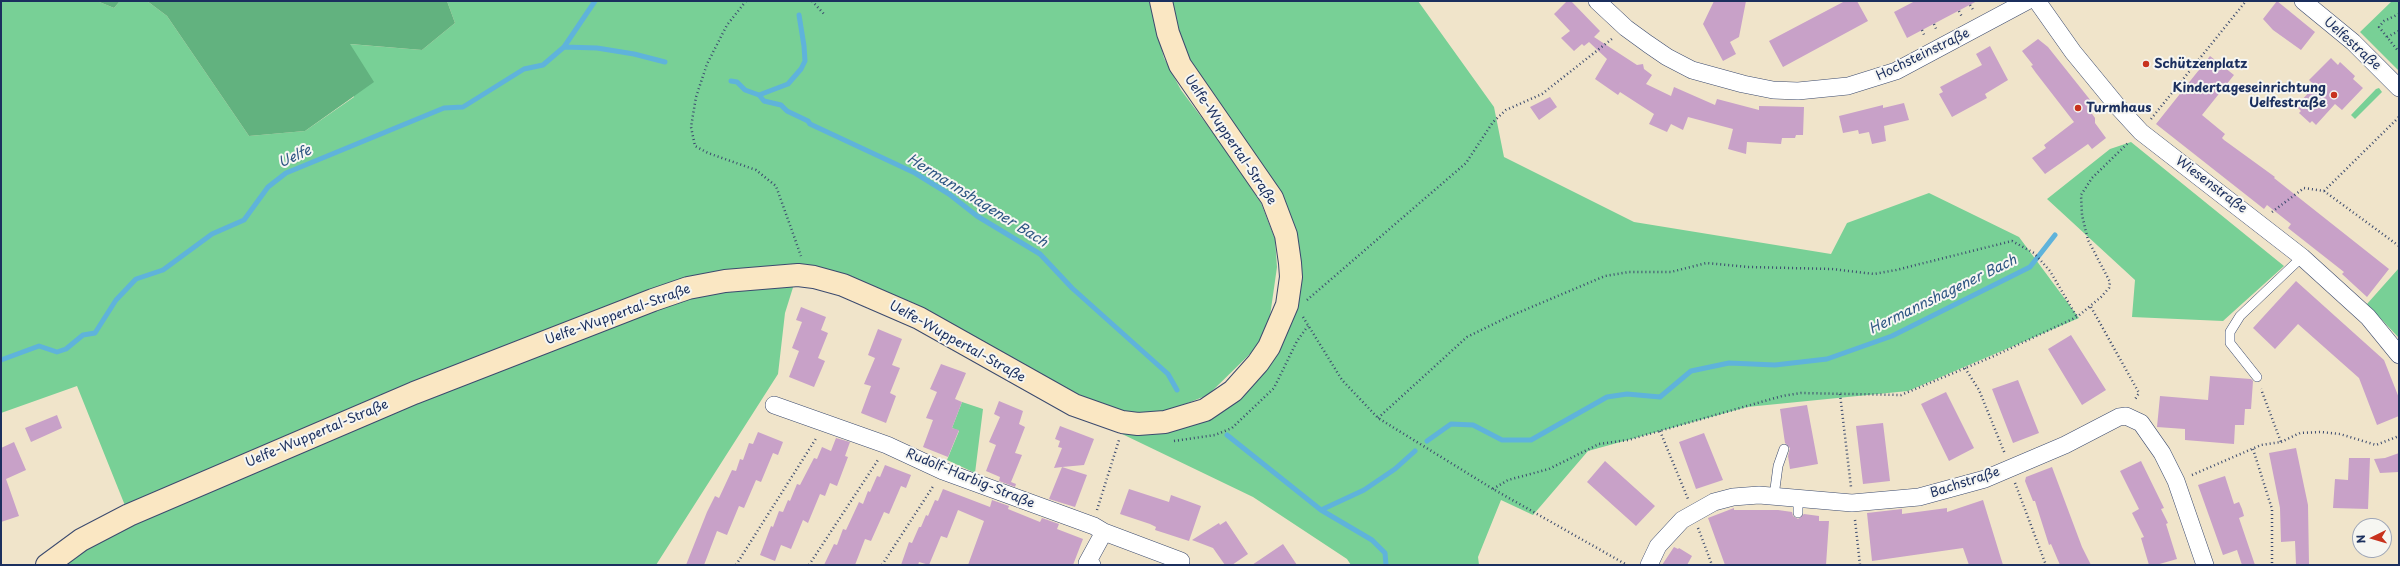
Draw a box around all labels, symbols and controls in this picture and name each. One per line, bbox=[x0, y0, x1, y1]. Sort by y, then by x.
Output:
street label: Uelfestraße bbox=[2320, 14, 2384, 74]
street label: Hochsteinstraße bbox=[1874, 26, 1972, 84]
place label: Schützenplatz bbox=[2154, 56, 2248, 72]
marker: Schützenplatz bbox=[2141, 59, 2151, 69]
street label: Uelfe-Wuppertal-Straße bbox=[1181, 72, 1279, 208]
place label: Kindertageseinrichtung Uelfestraße bbox=[2173, 80, 2326, 111]
marker: Kindertageseinrichtung Uelfestraße bbox=[2329, 90, 2339, 100]
place label: Turmhaus bbox=[2086, 100, 2151, 116]
marker: Turmhaus bbox=[2073, 103, 2083, 113]
water label: Uelfe bbox=[276, 142, 314, 172]
water label: Hermannshagener Bach bbox=[904, 151, 1050, 251]
street label: Wiesenstraße bbox=[2172, 153, 2250, 217]
water label: Hermannshagener Bach bbox=[1866, 252, 2020, 338]
street label: Uelfe-Wuppertal-Straße bbox=[543, 281, 693, 349]
street label: Uelfe-Wuppertal-Straße bbox=[886, 298, 1028, 386]
street label: Uelfe-Wuppertal-Straße bbox=[243, 397, 391, 471]
street label: Rudolf-Harbig-Straße bbox=[903, 446, 1037, 512]
street label: Bachstraße bbox=[1928, 464, 2002, 502]
north arrow bbox=[2352, 518, 2392, 558]
text: N bbox=[2352, 534, 2369, 544]

